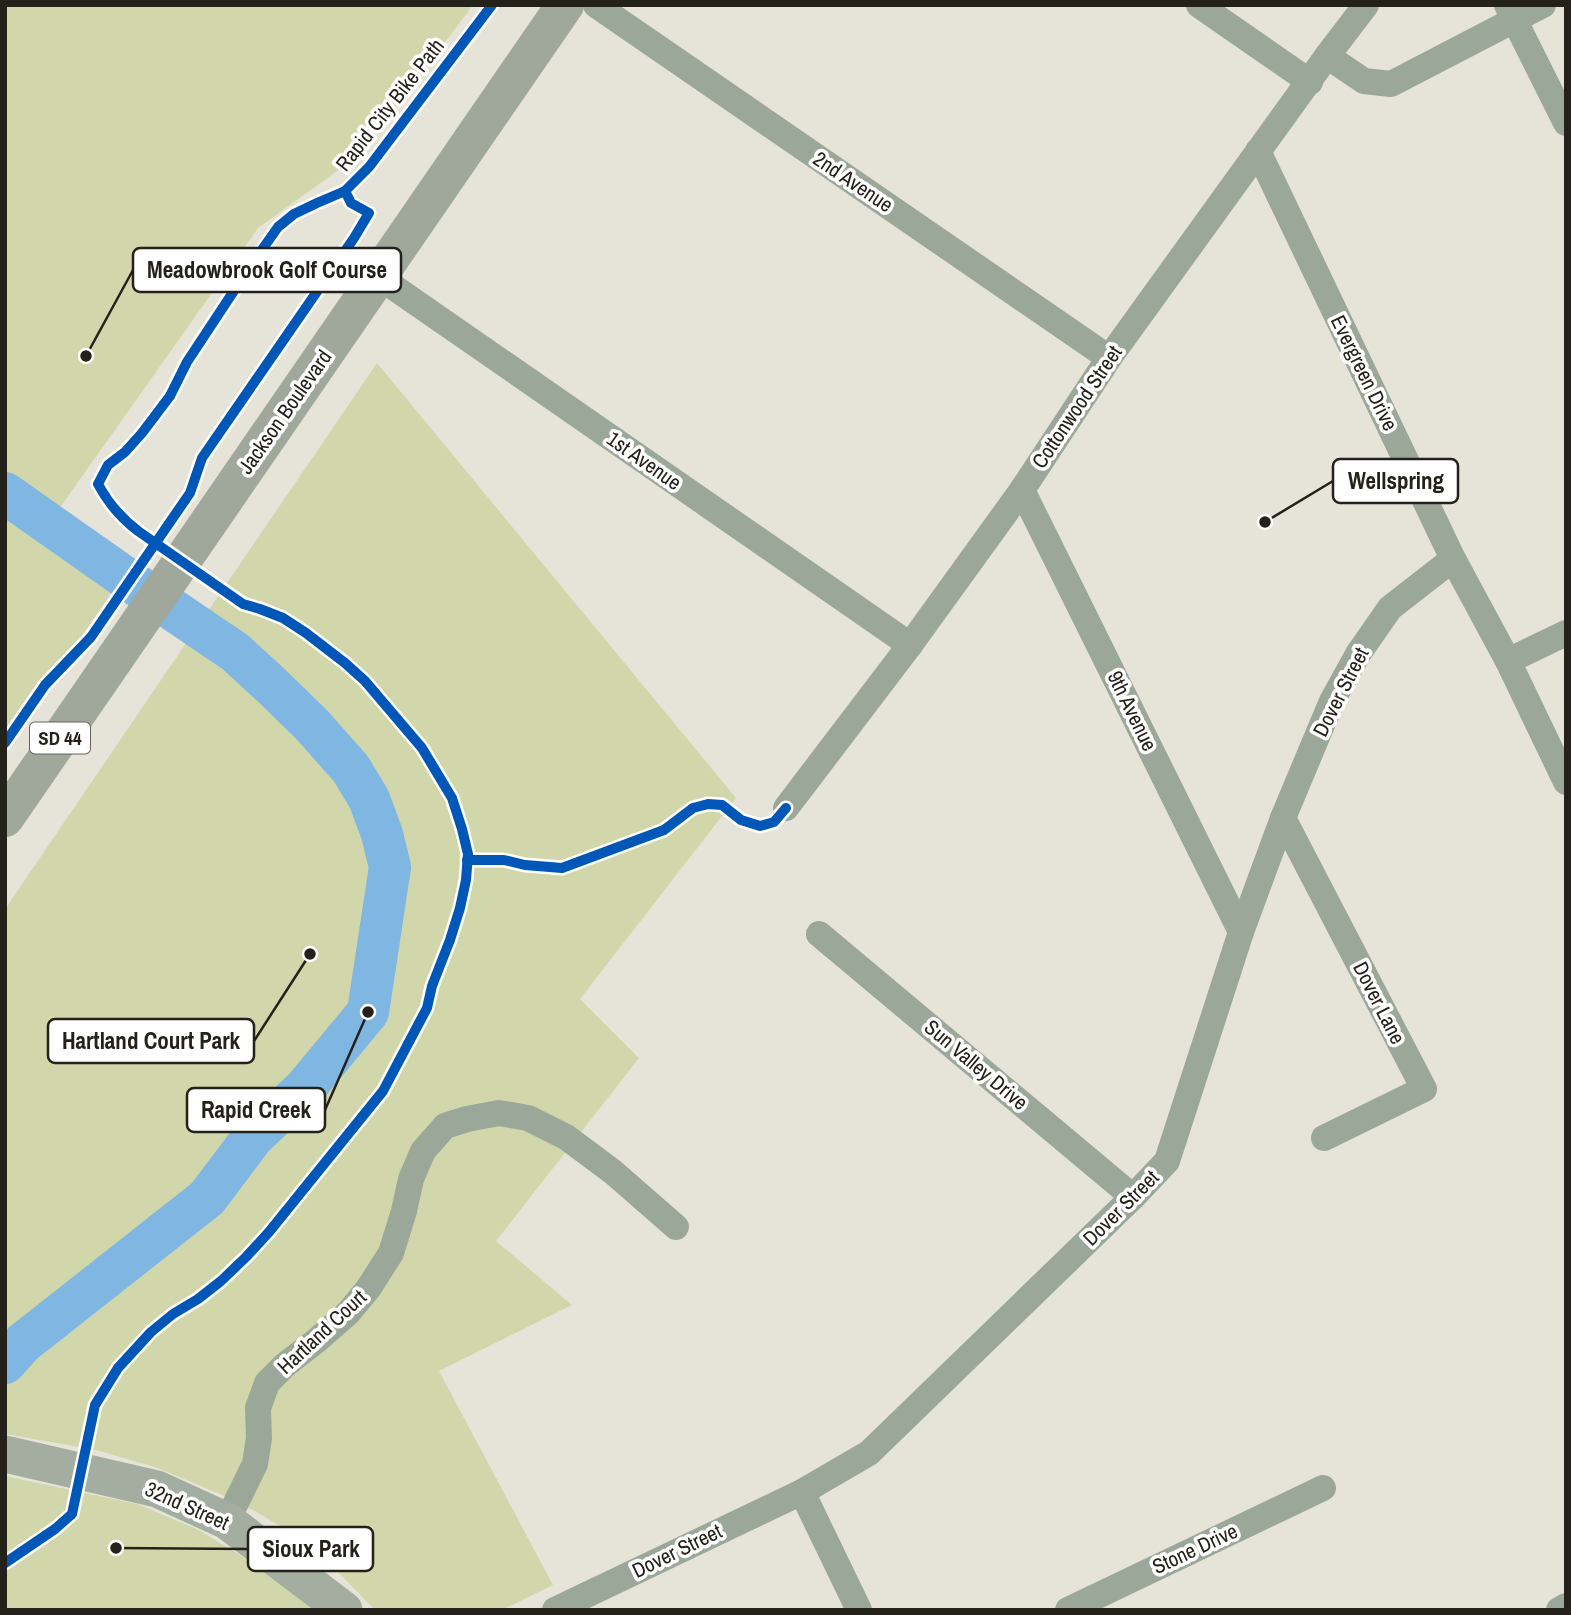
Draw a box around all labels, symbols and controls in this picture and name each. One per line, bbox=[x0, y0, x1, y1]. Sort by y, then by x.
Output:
street label: Rapid City Bike Path bbox=[329, 32, 451, 177]
street label: 2nd Avenue bbox=[808, 144, 899, 219]
callout: Meadowbrook Golf Course bbox=[133, 248, 401, 292]
text: Meadowbrook Golf Course bbox=[147, 254, 387, 285]
street label: Evergreen Drive bbox=[1324, 310, 1405, 435]
street label: Cottonwood Street bbox=[1025, 339, 1129, 474]
street label: Jackson Boulevard bbox=[231, 344, 338, 480]
street label: 1st Avenue bbox=[601, 424, 687, 497]
callout: Wellspring bbox=[1333, 459, 1458, 503]
text: Wellspring bbox=[1348, 465, 1445, 496]
street label: Dover Street bbox=[1306, 642, 1376, 741]
street label: 9th Avenue bbox=[1101, 666, 1164, 756]
road number: SD 44 bbox=[30, 722, 90, 754]
street label: Dover Lane bbox=[1346, 957, 1413, 1049]
street label: Sun Valley Drive bbox=[918, 1013, 1034, 1117]
callout: Hartland Court Park bbox=[48, 1019, 254, 1063]
text: Hartland Court Park bbox=[62, 1025, 241, 1056]
callout: Rapid Creek bbox=[187, 1088, 325, 1132]
text: Rapid Creek bbox=[201, 1094, 312, 1125]
street label: Dover Street bbox=[1076, 1163, 1165, 1252]
street label: Hartland Court bbox=[271, 1283, 373, 1380]
street label: 32nd Street bbox=[141, 1474, 234, 1537]
street label: Dover Street bbox=[627, 1516, 727, 1585]
street label: Stone Drive bbox=[1147, 1516, 1242, 1581]
callout: Sioux Park bbox=[248, 1527, 373, 1571]
text: Sioux Park bbox=[262, 1533, 360, 1564]

